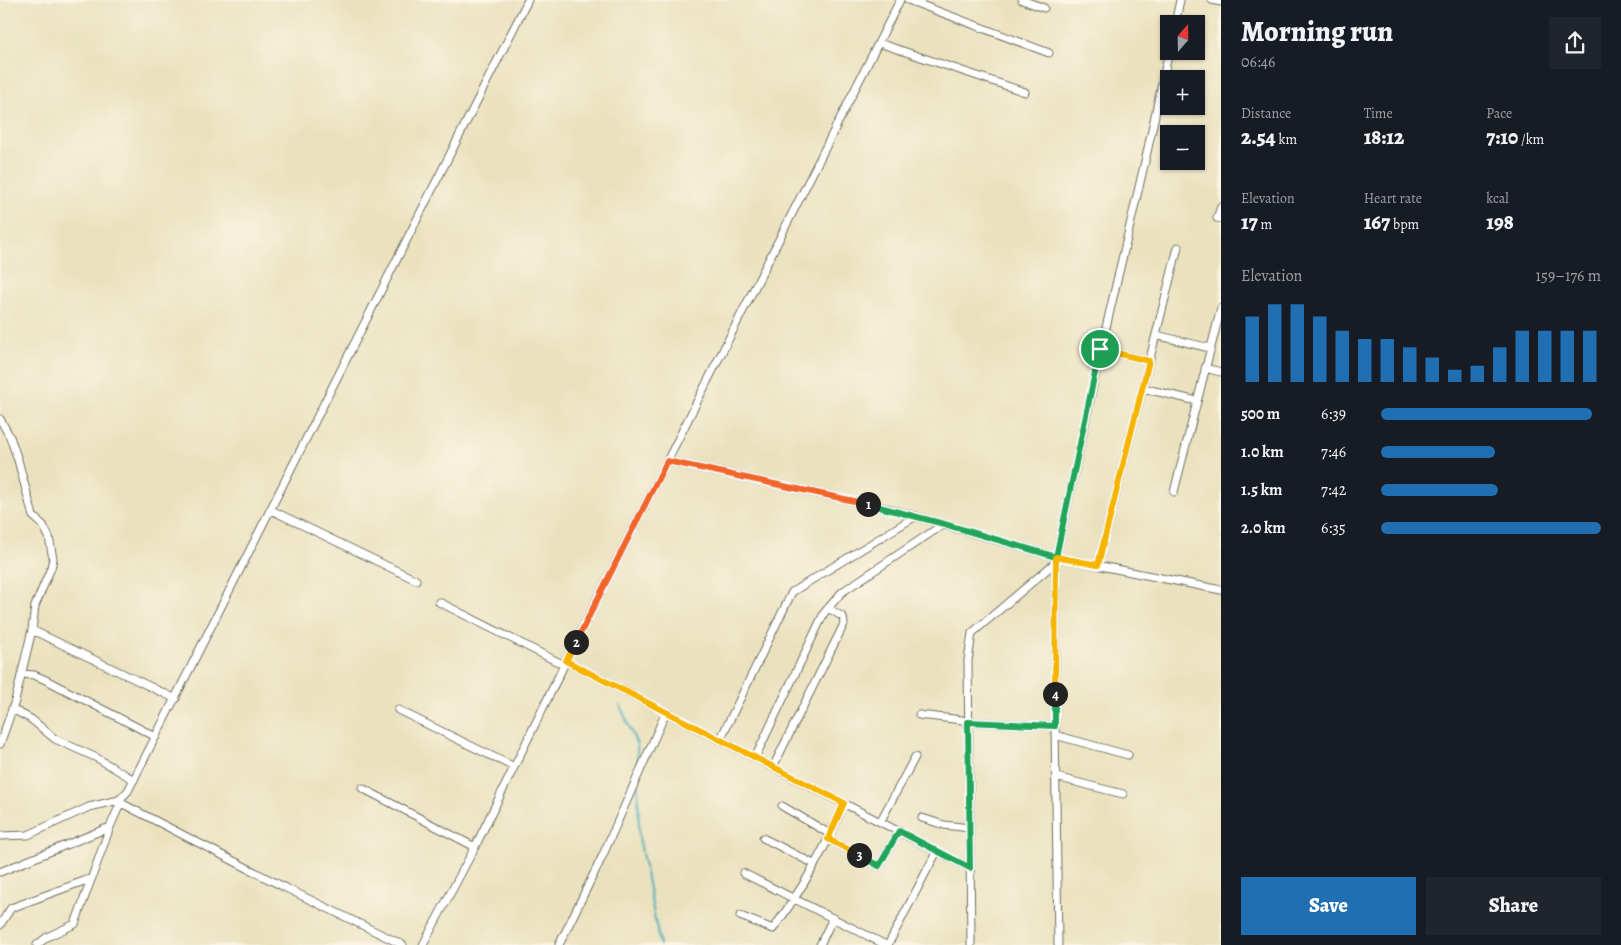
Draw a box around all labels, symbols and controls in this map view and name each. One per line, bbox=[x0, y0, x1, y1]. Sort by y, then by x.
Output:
text: Morning run bbox=[1241, 13, 1393, 51]
north arrow bbox=[1160, 15, 1205, 60]
map controls bbox=[1160, 15, 1205, 170]
button: share bbox=[1549, 17, 1601, 69]
text: 06:46 bbox=[1241, 51, 1275, 73]
button: + bbox=[1160, 70, 1205, 115]
text: Distance bbox=[1241, 104, 1291, 123]
text: Time bbox=[1364, 104, 1393, 123]
text: Pace bbox=[1486, 104, 1512, 123]
text: 2.54 bbox=[1241, 123, 1276, 151]
text: 18:12 bbox=[1364, 123, 1404, 151]
text: 7:10 bbox=[1486, 123, 1518, 151]
button: − bbox=[1160, 125, 1205, 170]
text: km bbox=[1276, 130, 1297, 149]
text: /km bbox=[1518, 130, 1544, 149]
text: Elevation bbox=[1241, 189, 1295, 208]
text: Heart rate bbox=[1364, 189, 1422, 208]
text: kcal bbox=[1486, 189, 1509, 208]
text: 17 bbox=[1241, 208, 1258, 236]
text: 167 bbox=[1364, 208, 1390, 236]
text: 198 bbox=[1486, 208, 1514, 236]
text: m bbox=[1258, 215, 1272, 234]
text: bpm bbox=[1390, 215, 1419, 234]
text: Elevation bbox=[1241, 265, 1302, 287]
text: 159–176 m bbox=[1536, 265, 1601, 287]
pin bbox=[1079, 328, 1121, 370]
icon: arrive bbox=[1086, 335, 1114, 363]
text: 500 m bbox=[1241, 403, 1280, 425]
text: 6:39 bbox=[1321, 403, 1346, 425]
text: 1.0 km bbox=[1241, 441, 1284, 463]
text: 7:46 bbox=[1321, 441, 1346, 463]
text: 1.5 km bbox=[1241, 479, 1282, 501]
text: 7:42 bbox=[1321, 479, 1346, 501]
pin: 1 bbox=[856, 492, 880, 516]
text: 1 bbox=[866, 495, 871, 514]
text: 2.0 km bbox=[1241, 517, 1286, 539]
text: 6:35 bbox=[1321, 517, 1346, 539]
pin: 2 bbox=[564, 630, 588, 654]
text: 2 bbox=[573, 633, 580, 652]
pin: 4 bbox=[1042, 682, 1068, 706]
text: 4 bbox=[1052, 685, 1059, 704]
pin: 3 bbox=[846, 842, 872, 868]
text: 3 bbox=[856, 846, 863, 865]
button: Save bbox=[1241, 877, 1416, 935]
button: Share bbox=[1426, 877, 1601, 935]

